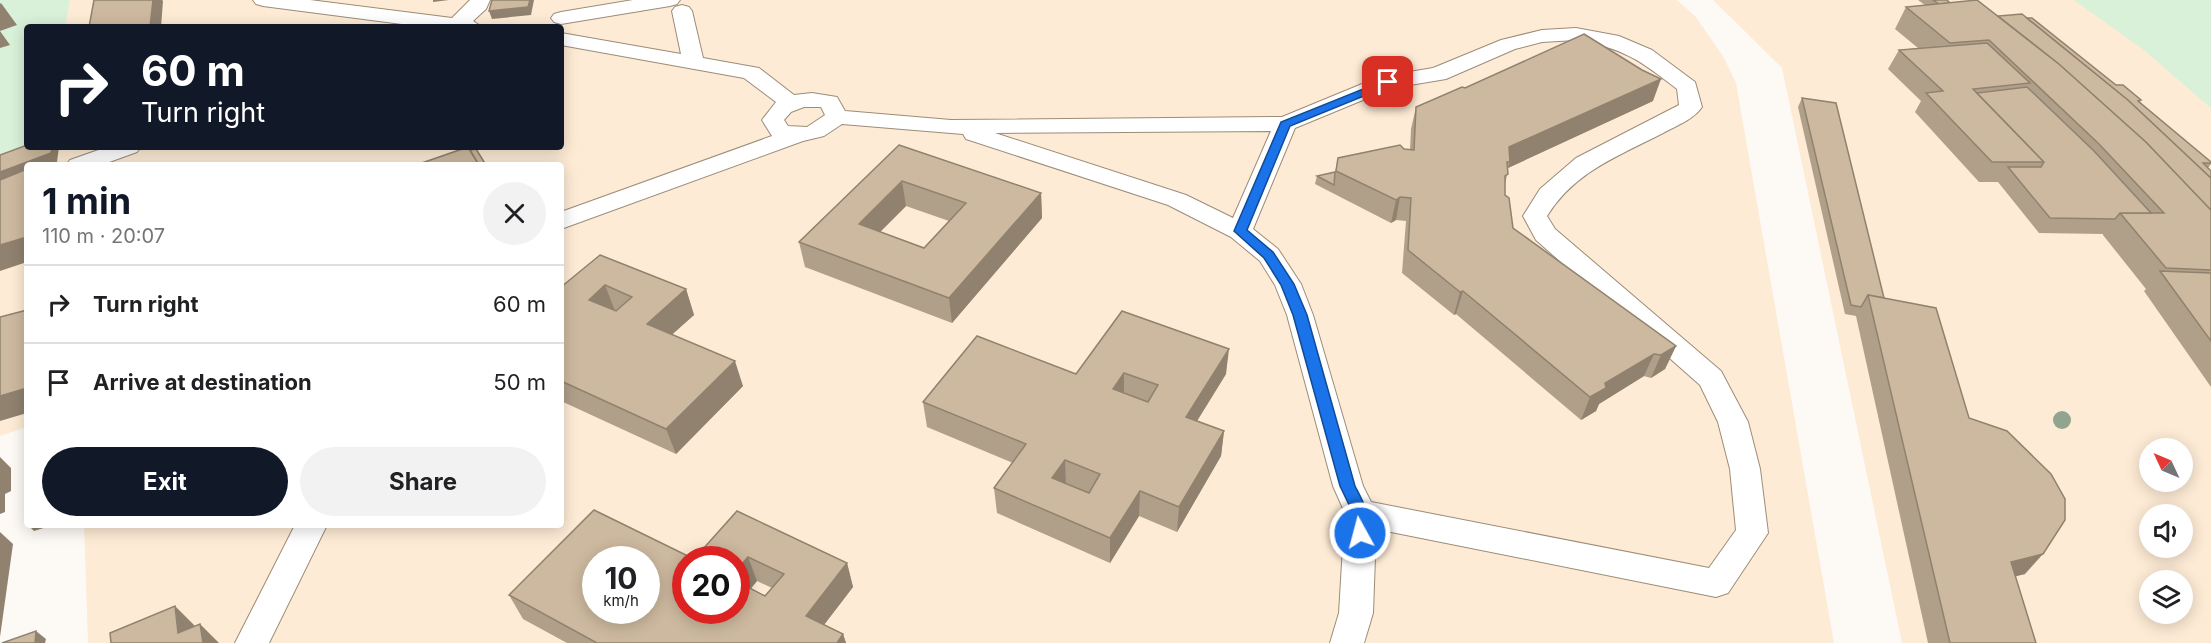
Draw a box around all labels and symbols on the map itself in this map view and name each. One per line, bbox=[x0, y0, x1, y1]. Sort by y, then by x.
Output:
pin bbox=[1362, 56, 1413, 107]
north arrow bbox=[2139, 438, 2193, 492]
position arrow bbox=[1328, 501, 1392, 565]
speed limit sign: 20 bbox=[672, 546, 750, 624]

